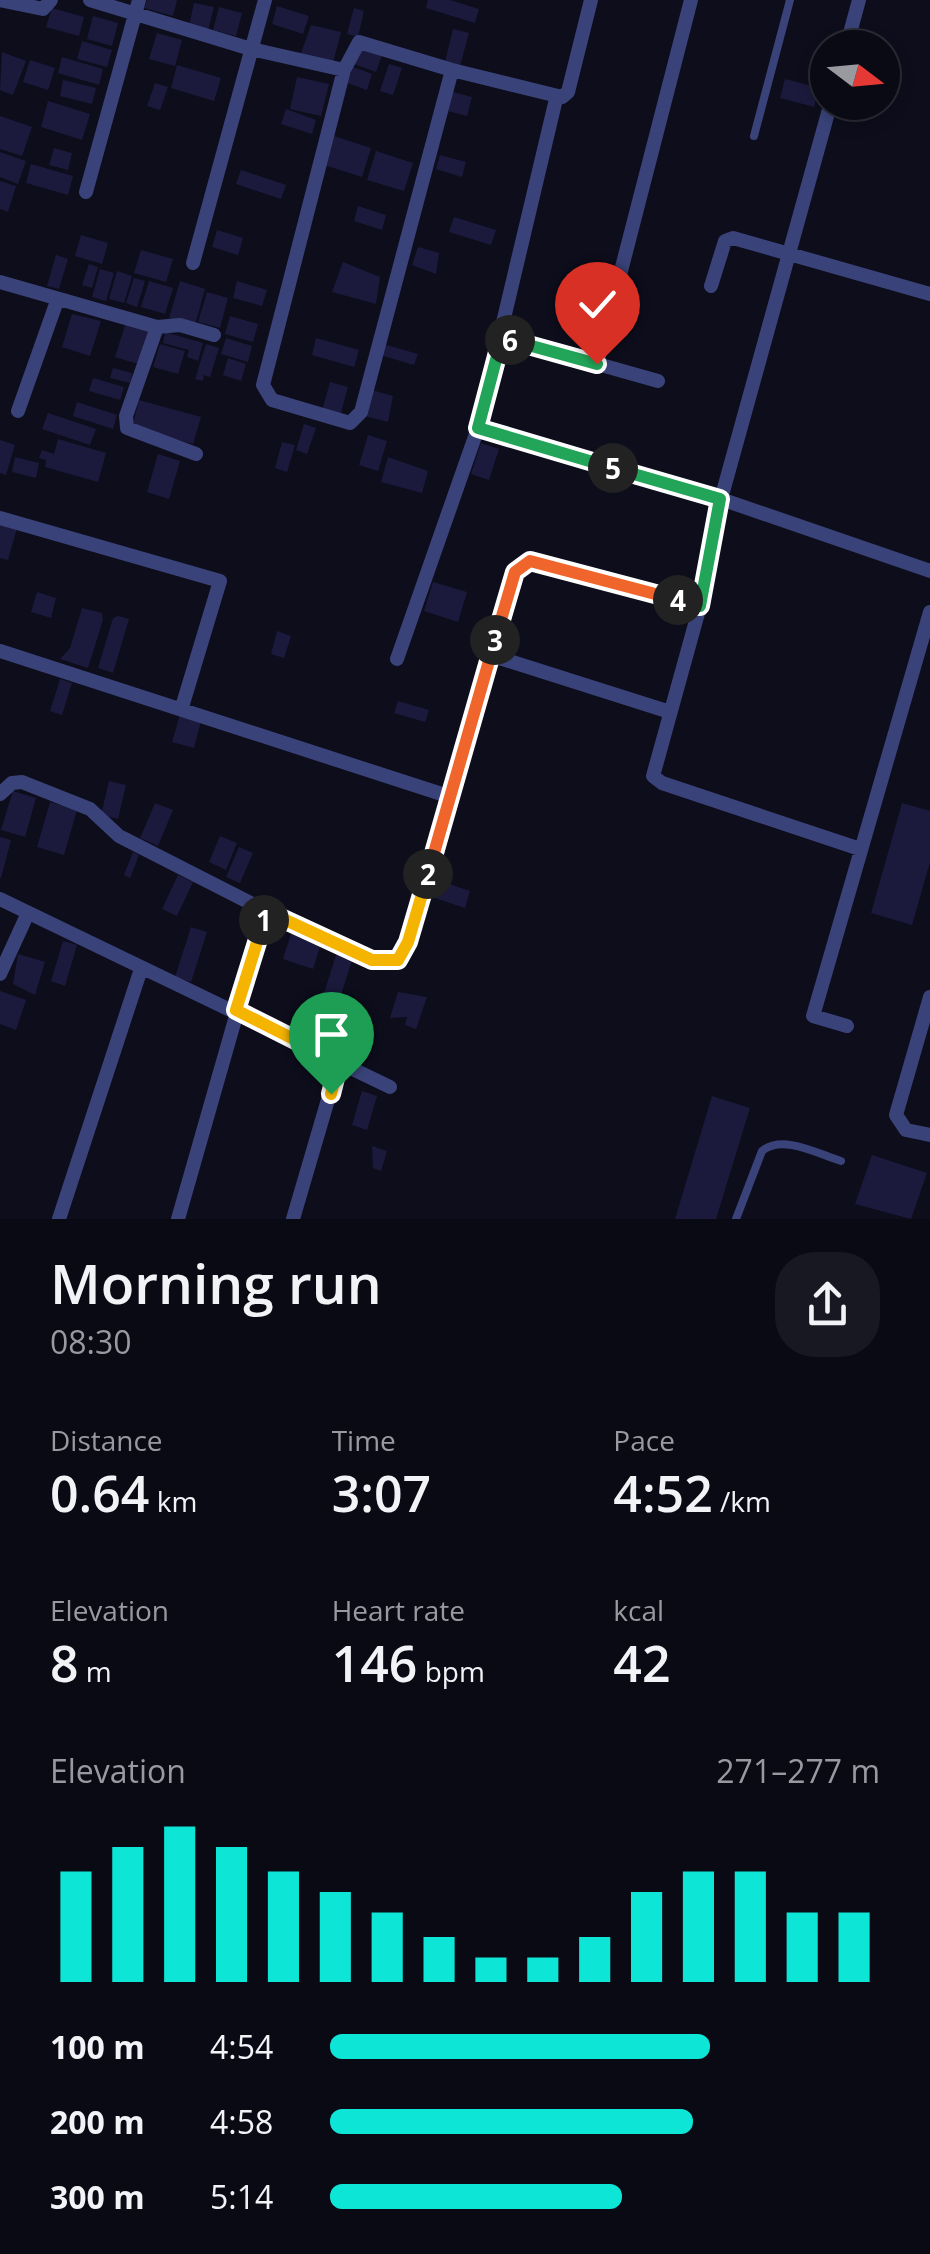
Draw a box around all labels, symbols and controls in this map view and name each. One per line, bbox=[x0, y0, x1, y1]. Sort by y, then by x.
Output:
north arrow bbox=[810, 30, 900, 120]
map controls bbox=[810, 30, 900, 120]
pin bbox=[555, 262, 640, 365]
icon: check bbox=[570, 277, 625, 332]
pin: 6 bbox=[485, 315, 535, 365]
text: 6 bbox=[502, 321, 518, 359]
pin: 5 bbox=[588, 443, 638, 493]
text: 5 bbox=[605, 449, 621, 487]
pin: 4 bbox=[653, 575, 703, 625]
text: 4 bbox=[670, 581, 686, 619]
pin: 3 bbox=[470, 615, 520, 665]
text: 3 bbox=[487, 621, 503, 659]
pin: 2 bbox=[403, 849, 453, 899]
text: 2 bbox=[420, 855, 436, 893]
pin: 1 bbox=[239, 895, 289, 945]
text: 1 bbox=[256, 901, 272, 939]
pin bbox=[289, 992, 374, 1095]
icon: arrive bbox=[304, 1007, 359, 1062]
text: Morning run bbox=[50, 1245, 382, 1320]
button: share bbox=[775, 1252, 880, 1357]
text: 08:30 bbox=[50, 1320, 132, 1363]
text: Distance bbox=[50, 1421, 163, 1459]
text: Time bbox=[332, 1421, 396, 1459]
text: Pace bbox=[613, 1421, 675, 1459]
text: 0.64 bbox=[50, 1459, 149, 1527]
text: 3:07 bbox=[332, 1459, 431, 1527]
text: 4:52 bbox=[613, 1459, 713, 1527]
text: km bbox=[149, 1482, 197, 1520]
text: /km bbox=[713, 1482, 771, 1520]
text: Elevation bbox=[50, 1591, 169, 1629]
text: Heart rate bbox=[332, 1591, 465, 1629]
text: kcal bbox=[613, 1591, 664, 1629]
text: 8 bbox=[50, 1629, 79, 1697]
text: 146 bbox=[332, 1629, 417, 1697]
text: 42 bbox=[613, 1629, 671, 1697]
text: m bbox=[79, 1652, 112, 1690]
text: bpm bbox=[417, 1652, 485, 1690]
text: Elevation bbox=[50, 1749, 186, 1792]
text: 271–277 m bbox=[716, 1749, 880, 1792]
text: 100 m bbox=[50, 2025, 145, 2068]
text: 4:54 bbox=[210, 2025, 273, 2068]
text: 200 m bbox=[50, 2100, 145, 2143]
text: 4:58 bbox=[210, 2100, 273, 2143]
text: 300 m bbox=[50, 2175, 145, 2218]
text: 5:14 bbox=[210, 2175, 273, 2218]

